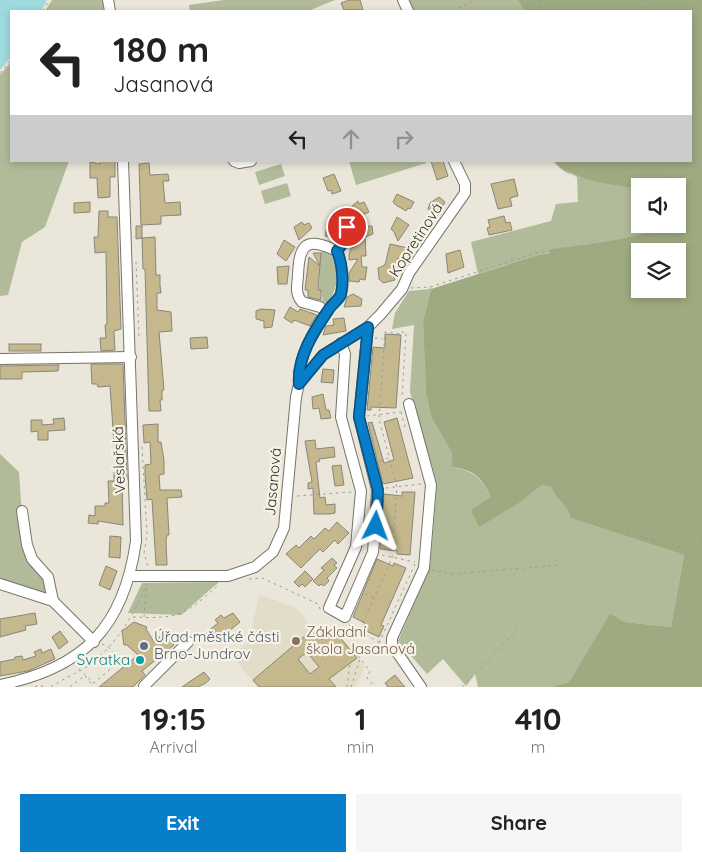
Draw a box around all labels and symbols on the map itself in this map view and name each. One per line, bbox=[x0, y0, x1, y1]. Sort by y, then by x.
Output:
street label: Kopretinová bbox=[385, 199, 447, 280]
pin bbox=[326, 206, 368, 248]
street label: Veslařská bbox=[108, 426, 129, 494]
street label: Jasanová bbox=[260, 447, 285, 517]
position arrow bbox=[349, 499, 401, 551]
place label: Základní škola Jasanová bbox=[306, 622, 415, 658]
place label: Úřad městké části Brno-Jundrov bbox=[154, 627, 279, 663]
marker: Základní škola Jasanová bbox=[290, 635, 302, 647]
marker: Úřad městké části Brno-Jundrov bbox=[138, 640, 150, 652]
place label: Svratka bbox=[77, 650, 130, 669]
marker: Svratka bbox=[134, 654, 146, 666]

